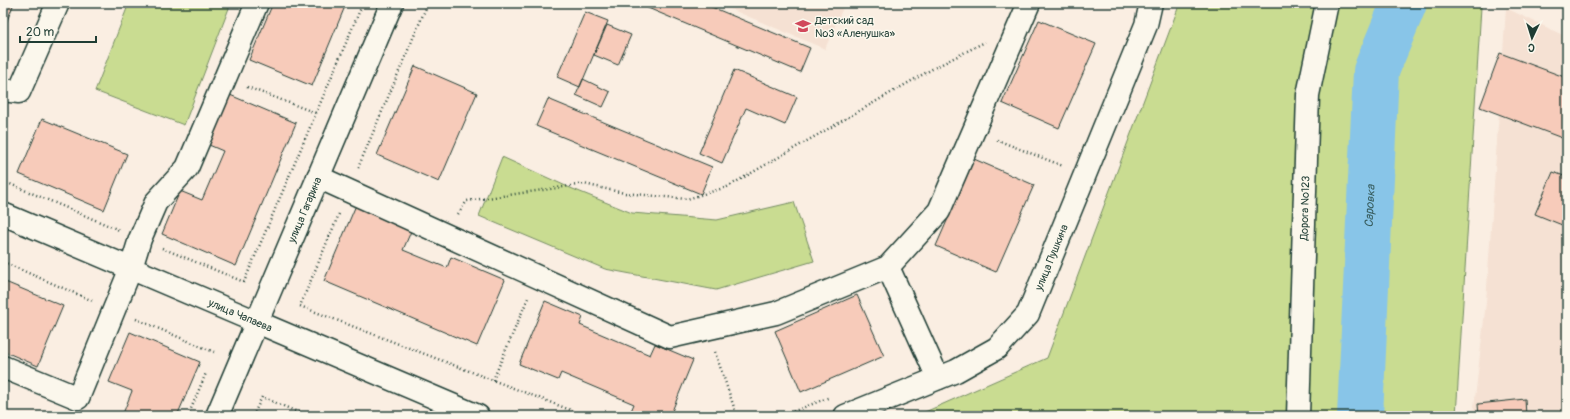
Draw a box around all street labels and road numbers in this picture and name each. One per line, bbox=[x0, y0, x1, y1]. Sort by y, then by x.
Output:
street label: улица Гагарина bbox=[285, 175, 324, 246]
street label: Дорога №123 bbox=[1297, 176, 1312, 242]
street label: улица Пушкина bbox=[1032, 223, 1071, 293]
street label: улица Чапаева bbox=[205, 296, 274, 335]

